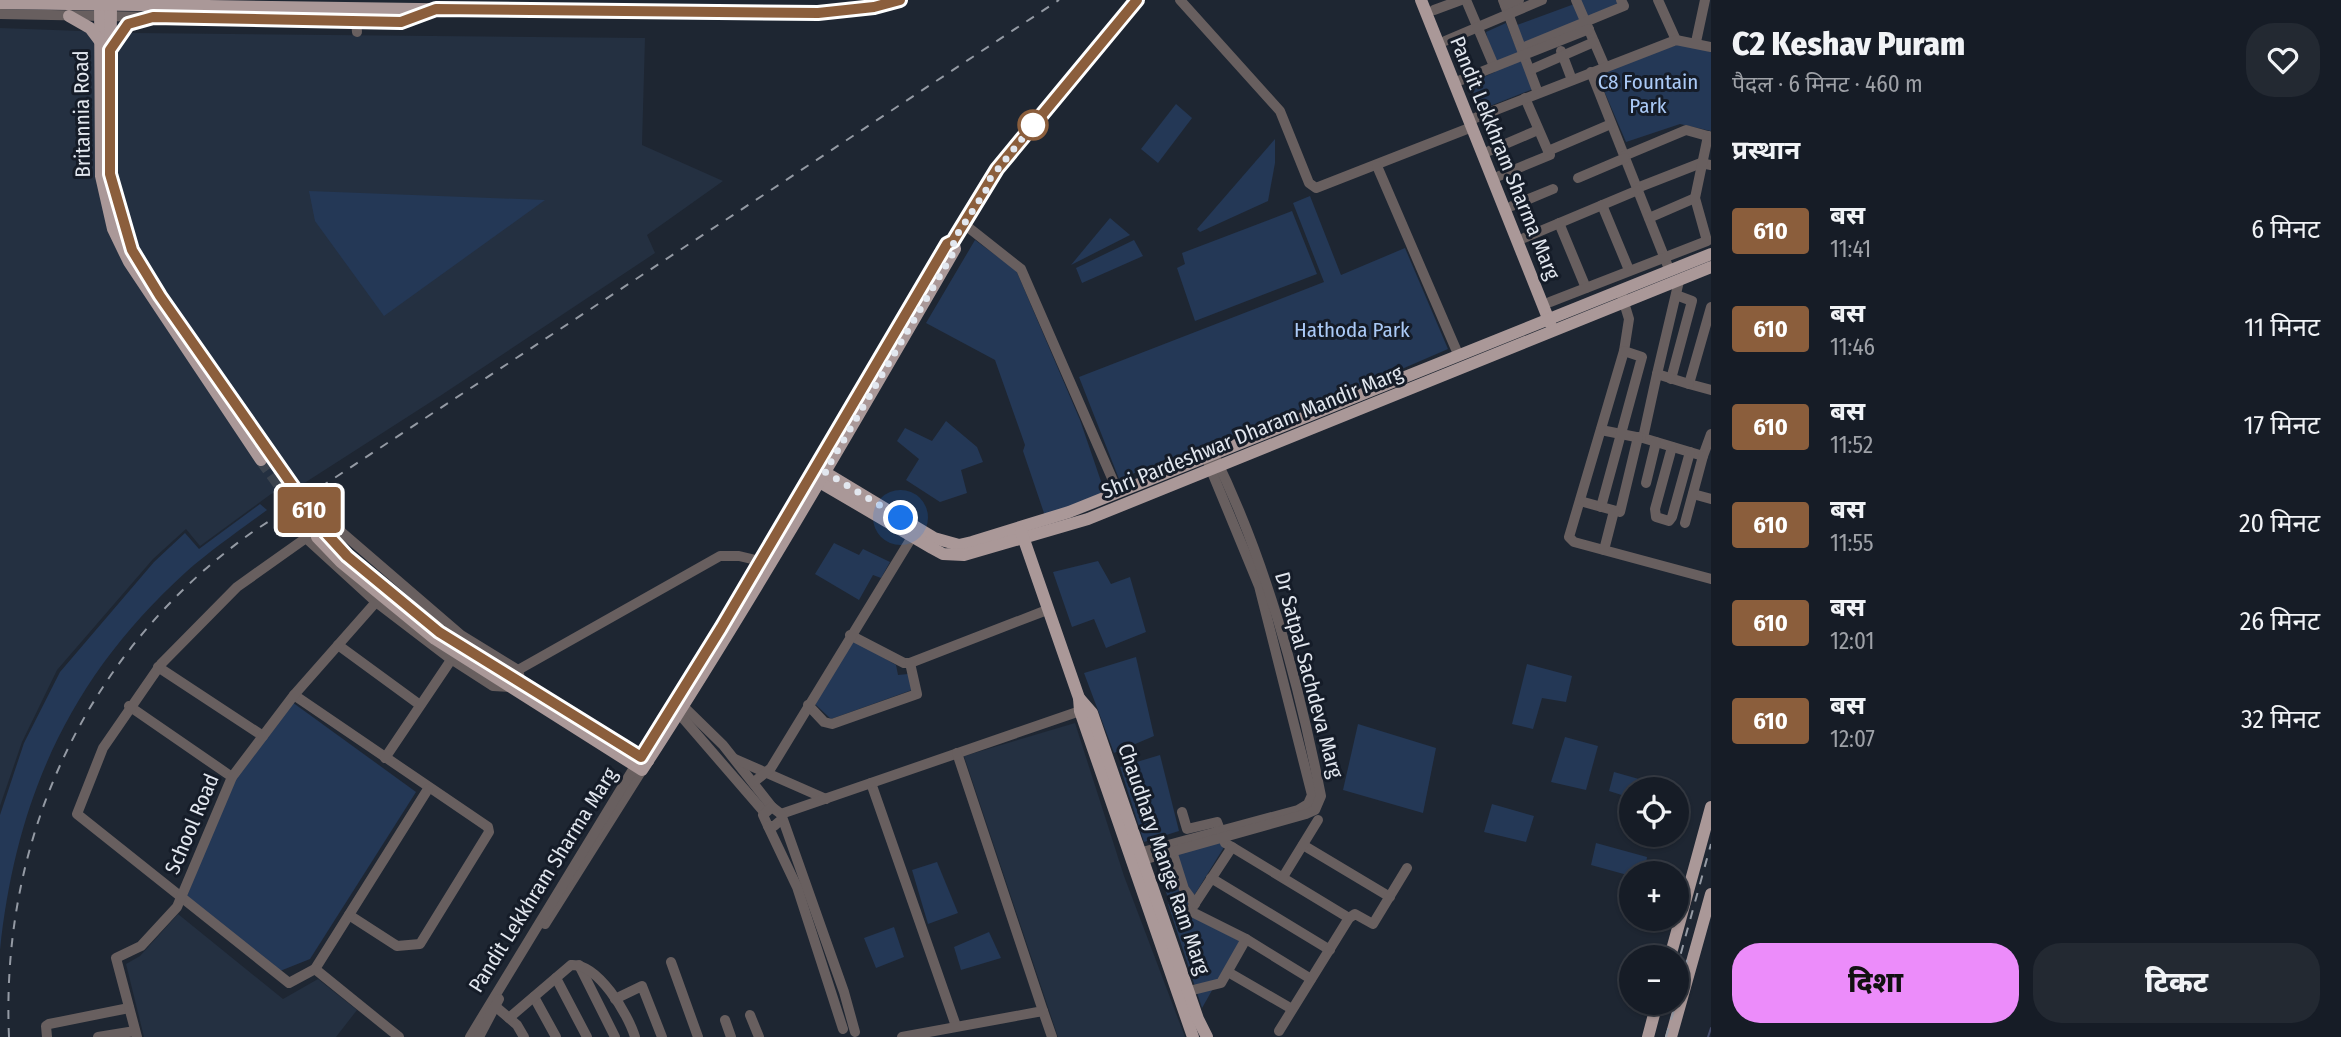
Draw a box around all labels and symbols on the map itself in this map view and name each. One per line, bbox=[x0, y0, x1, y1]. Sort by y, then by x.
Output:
street label: Pandit Lekkhram Sharma Marg bbox=[1444, 33, 1566, 284]
street label: Britannia Road bbox=[68, 50, 96, 178]
park label: C8 Fountain Park bbox=[1598, 69, 1698, 119]
unlabelled marker bbox=[1018, 110, 1048, 140]
park label: Hathoda Park bbox=[1294, 317, 1410, 343]
street label: Shri Pardeshwar Dharam Mandir Marg bbox=[1098, 359, 1406, 504]
line badge: 610 bbox=[269, 487, 349, 533]
your location bbox=[883, 500, 918, 535]
street label: Dr Satpal Sachdeva Marg bbox=[1269, 569, 1349, 781]
street label: Chaudhary Mange Ram Marg bbox=[1112, 740, 1216, 978]
street label: Pandit Lekkhram Sharma Marg bbox=[463, 763, 623, 997]
street label: School Road bbox=[159, 770, 225, 878]

